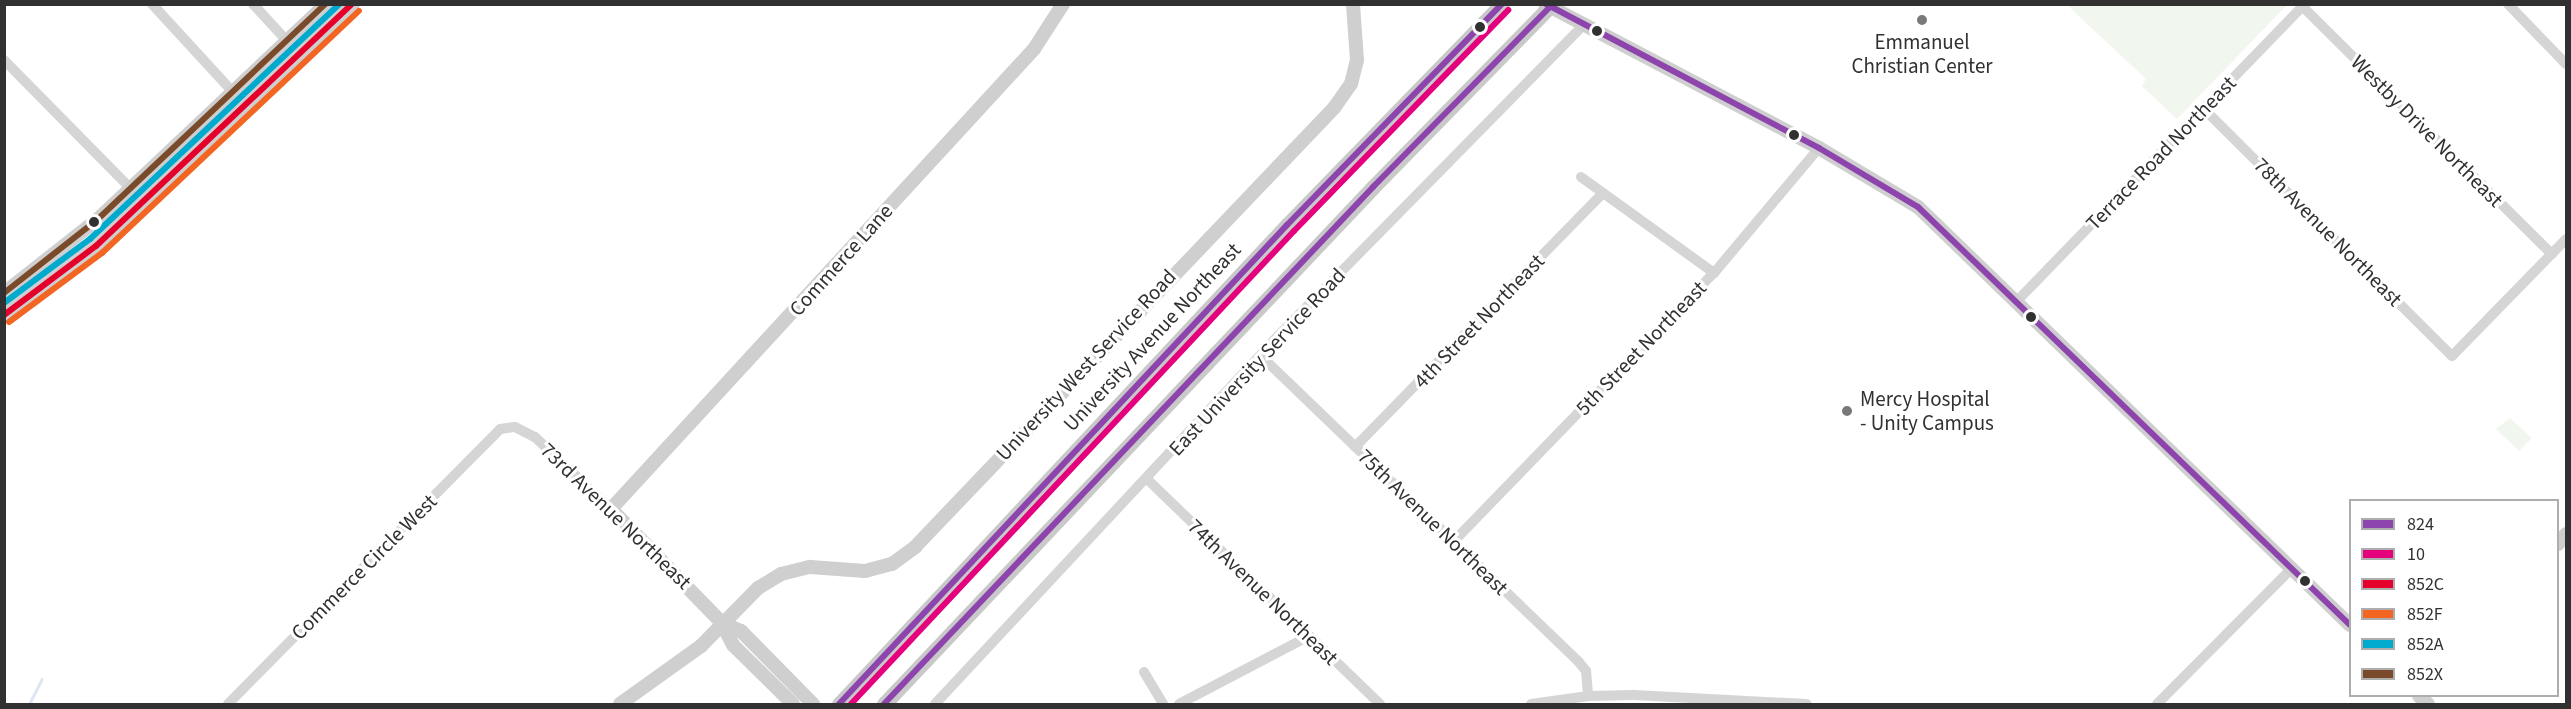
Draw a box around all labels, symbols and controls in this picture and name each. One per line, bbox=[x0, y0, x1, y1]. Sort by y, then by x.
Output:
marker: Emmanuel Christian Center bbox=[1915, 13, 1929, 27]
unlabelled marker bbox=[1474, 21, 1486, 33]
unlabelled marker bbox=[1591, 25, 1603, 37]
place label: Emmanuel Christian Center bbox=[1851, 29, 1993, 79]
street label: Westby Drive Northeast bbox=[2346, 50, 2508, 212]
street label: Terrace Road Northeast bbox=[2081, 71, 2241, 235]
unlabelled marker bbox=[1788, 129, 1800, 141]
street label: 78th Avenue Northeast bbox=[2249, 153, 2407, 311]
street label: Commerce Lane bbox=[784, 199, 898, 321]
unlabelled marker bbox=[88, 216, 100, 228]
street label: University Avenue Northeast bbox=[1058, 238, 1246, 436]
street label: 4th Street Northeast bbox=[1408, 249, 1550, 393]
street label: East University Service Road bbox=[1163, 263, 1351, 461]
street label: University West Service Road bbox=[991, 264, 1181, 466]
street label: 5th Street Northeast bbox=[1570, 276, 1712, 420]
unlabelled marker bbox=[2025, 311, 2037, 323]
place label: Mercy Hospital - Unity Campus bbox=[1860, 386, 1994, 436]
marker: Mercy Hospital - Unity Campus bbox=[1838, 402, 1856, 420]
street label: 73rd Avenue Northeast bbox=[535, 438, 697, 594]
street label: 75th Avenue Northeast bbox=[1352, 444, 1514, 600]
street label: Commerce Circle West bbox=[286, 489, 442, 645]
legend bbox=[2349, 499, 2559, 697]
text: 824 bbox=[2407, 512, 2434, 537]
street label: 74th Avenue Northeast bbox=[1182, 514, 1344, 670]
text: 10 bbox=[2407, 542, 2425, 567]
text: 852C bbox=[2407, 572, 2444, 597]
unlabelled marker bbox=[2299, 575, 2311, 587]
text: 852F bbox=[2407, 602, 2443, 627]
text: 852A bbox=[2407, 632, 2444, 657]
text: 852X bbox=[2407, 662, 2443, 687]

